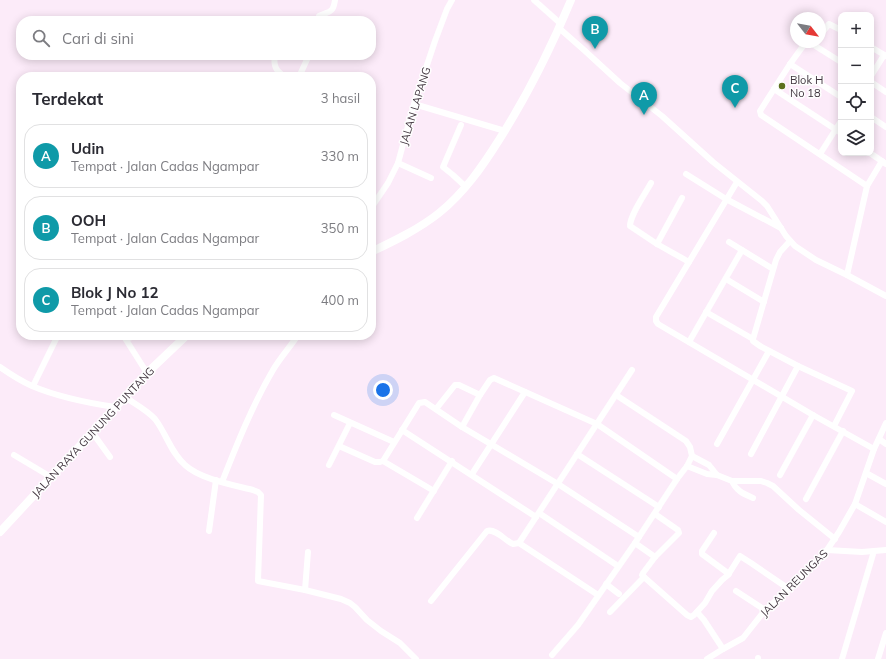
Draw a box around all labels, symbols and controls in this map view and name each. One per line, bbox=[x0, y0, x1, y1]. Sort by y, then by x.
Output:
north arrow bbox=[790, 12, 826, 48]
map controls bbox=[838, 12, 874, 156]
button: + bbox=[838, 12, 874, 48]
search box bbox=[16, 16, 376, 60]
pin: B bbox=[582, 16, 608, 49]
icon: search bbox=[30, 27, 52, 49]
text: Cari di sini bbox=[62, 29, 134, 48]
button: − bbox=[838, 48, 874, 84]
street label: JALAN LAPANG bbox=[396, 65, 434, 147]
place label: Blok H No 18 bbox=[790, 73, 823, 100]
pin: C bbox=[722, 75, 748, 108]
marker: Blok H No 18 bbox=[777, 81, 787, 91]
pin: A bbox=[631, 82, 657, 115]
button: locate bbox=[838, 84, 874, 120]
text: Terdekat bbox=[32, 88, 103, 109]
text: 3 hasil bbox=[321, 90, 360, 106]
button: layers bbox=[838, 120, 874, 156]
text: Udin bbox=[71, 139, 104, 158]
text: A bbox=[41, 148, 51, 164]
text: 330 m bbox=[321, 148, 359, 164]
text: Tempat · Jalan Cadas Ngampar bbox=[71, 158, 259, 174]
text: OOH bbox=[71, 211, 106, 230]
text: B bbox=[42, 220, 50, 236]
text: 350 m bbox=[321, 220, 359, 236]
text: Tempat · Jalan Cadas Ngampar bbox=[71, 230, 259, 246]
text: Blok J No 12 bbox=[71, 283, 158, 302]
text: C bbox=[42, 292, 50, 308]
text: 400 m bbox=[321, 292, 359, 308]
text: Tempat · Jalan Cadas Ngampar bbox=[71, 302, 259, 318]
street label: JALAN RAYA GUNUNG PUNTANG bbox=[29, 364, 157, 500]
your location bbox=[373, 380, 393, 400]
street label: JALAN REUNGAS bbox=[757, 546, 831, 620]

